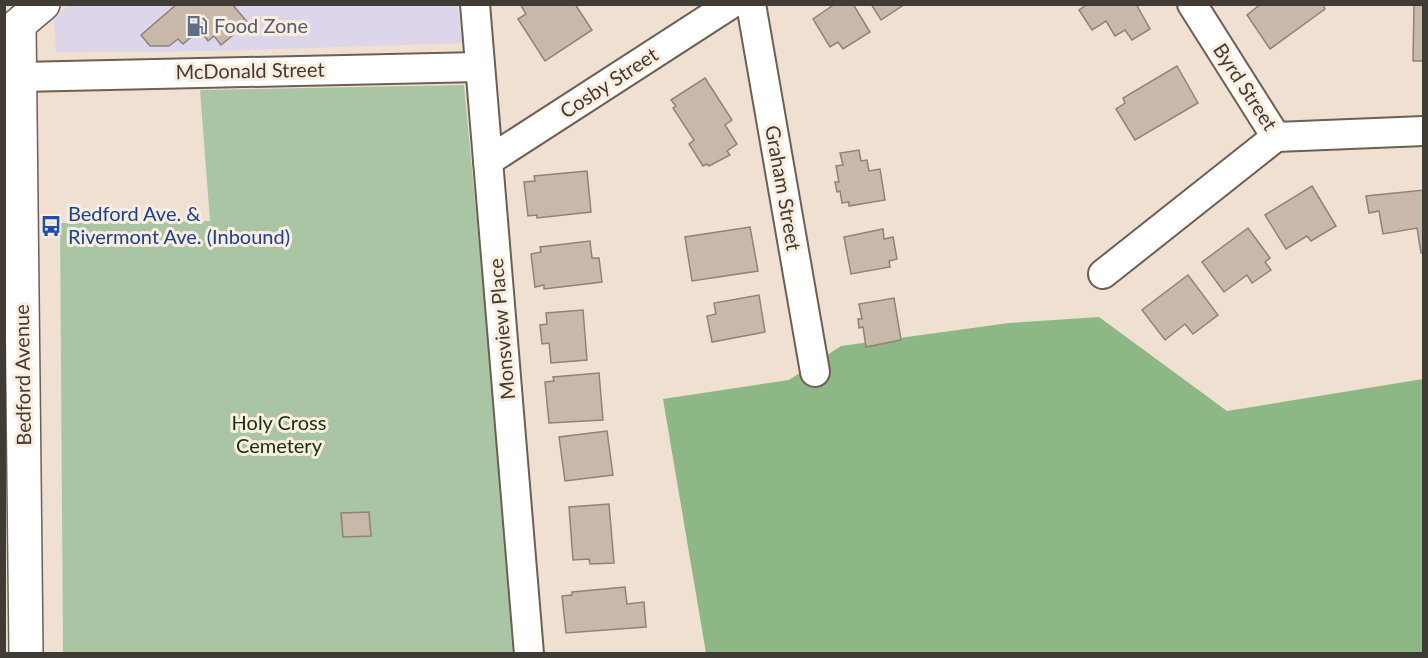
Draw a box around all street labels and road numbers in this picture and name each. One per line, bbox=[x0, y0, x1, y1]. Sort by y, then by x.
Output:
street label: Byrd Street bbox=[1209, 38, 1283, 134]
street label: Cosby Street bbox=[555, 42, 662, 123]
street label: McDonald Street bbox=[175, 57, 325, 83]
street label: Graham Street bbox=[761, 123, 807, 252]
street label: Monsview Place bbox=[483, 257, 519, 401]
street label: Bedford Avenue bbox=[9, 304, 35, 446]

